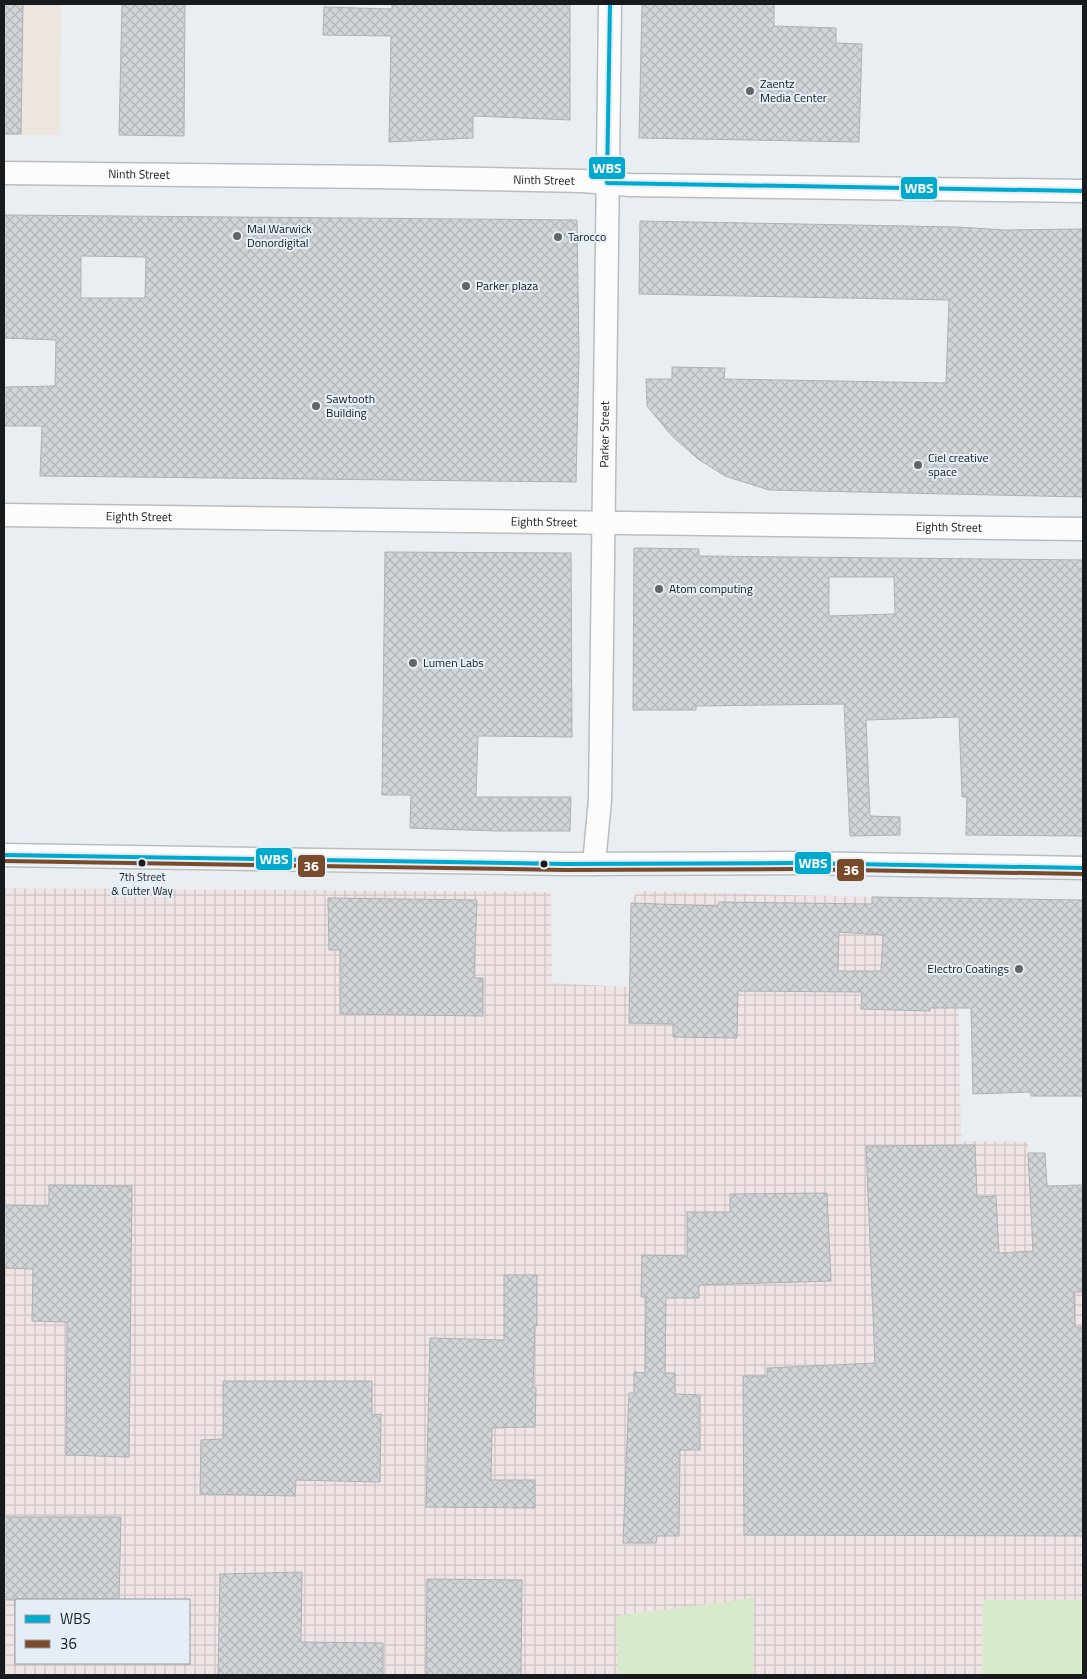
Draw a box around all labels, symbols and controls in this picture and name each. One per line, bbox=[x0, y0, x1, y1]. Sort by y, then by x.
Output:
place label: Zaentz Media Center bbox=[760, 74, 827, 107]
marker: Zaentz Media Center bbox=[744, 85, 756, 97]
line badge: WBS bbox=[588, 156, 626, 180]
text: WBS bbox=[592, 157, 622, 178]
street label: Ninth Street bbox=[108, 164, 171, 184]
street label: Ninth Street bbox=[513, 170, 576, 190]
line badge: WBS bbox=[900, 176, 938, 200]
text: WBS bbox=[904, 177, 934, 198]
place label: Mal Warwick Donordigital bbox=[247, 219, 312, 252]
place label: Tarocco bbox=[568, 227, 606, 246]
marker: Mal Warwick Donordigital bbox=[231, 230, 243, 242]
marker: Tarocco bbox=[552, 231, 564, 243]
place label: Parker plaza bbox=[476, 276, 538, 295]
marker: Parker plaza bbox=[460, 280, 472, 292]
place label: Sawtooth Building bbox=[326, 389, 375, 422]
marker: Sawtooth Building bbox=[310, 400, 322, 412]
street label: Parker Street bbox=[594, 400, 614, 468]
place label: Ciel creative space bbox=[928, 448, 989, 481]
marker: Ciel creative space bbox=[912, 459, 924, 471]
street label: Eighth Street bbox=[106, 506, 173, 526]
street label: Eighth Street bbox=[511, 512, 578, 531]
street label: Eighth Street bbox=[916, 517, 983, 537]
place label: Atom computing bbox=[669, 579, 753, 598]
marker: Atom computing bbox=[653, 583, 665, 595]
place label: Lumen Labs bbox=[423, 653, 484, 672]
marker: Lumen Labs bbox=[407, 657, 419, 669]
line badge: WBS bbox=[255, 847, 293, 871]
text: WBS bbox=[259, 848, 289, 869]
line badge: WBS bbox=[794, 851, 832, 875]
text: WBS bbox=[798, 852, 828, 873]
line badge: 36 bbox=[297, 854, 326, 878]
text: 36 bbox=[303, 855, 319, 876]
marker: 7th Street & Cutter Way bbox=[137, 858, 147, 868]
line badge: 36 bbox=[836, 858, 865, 882]
unlabelled marker bbox=[539, 859, 549, 869]
text: 36 bbox=[843, 859, 859, 880]
place label: 7th Street & Cutter Way bbox=[111, 869, 173, 899]
place label: Electro Coatings bbox=[927, 959, 1009, 978]
marker: Electro Coatings bbox=[1013, 963, 1025, 975]
legend bbox=[15, 1599, 190, 1664]
text: WBS bbox=[60, 1607, 91, 1630]
text: 36 bbox=[60, 1632, 77, 1655]

